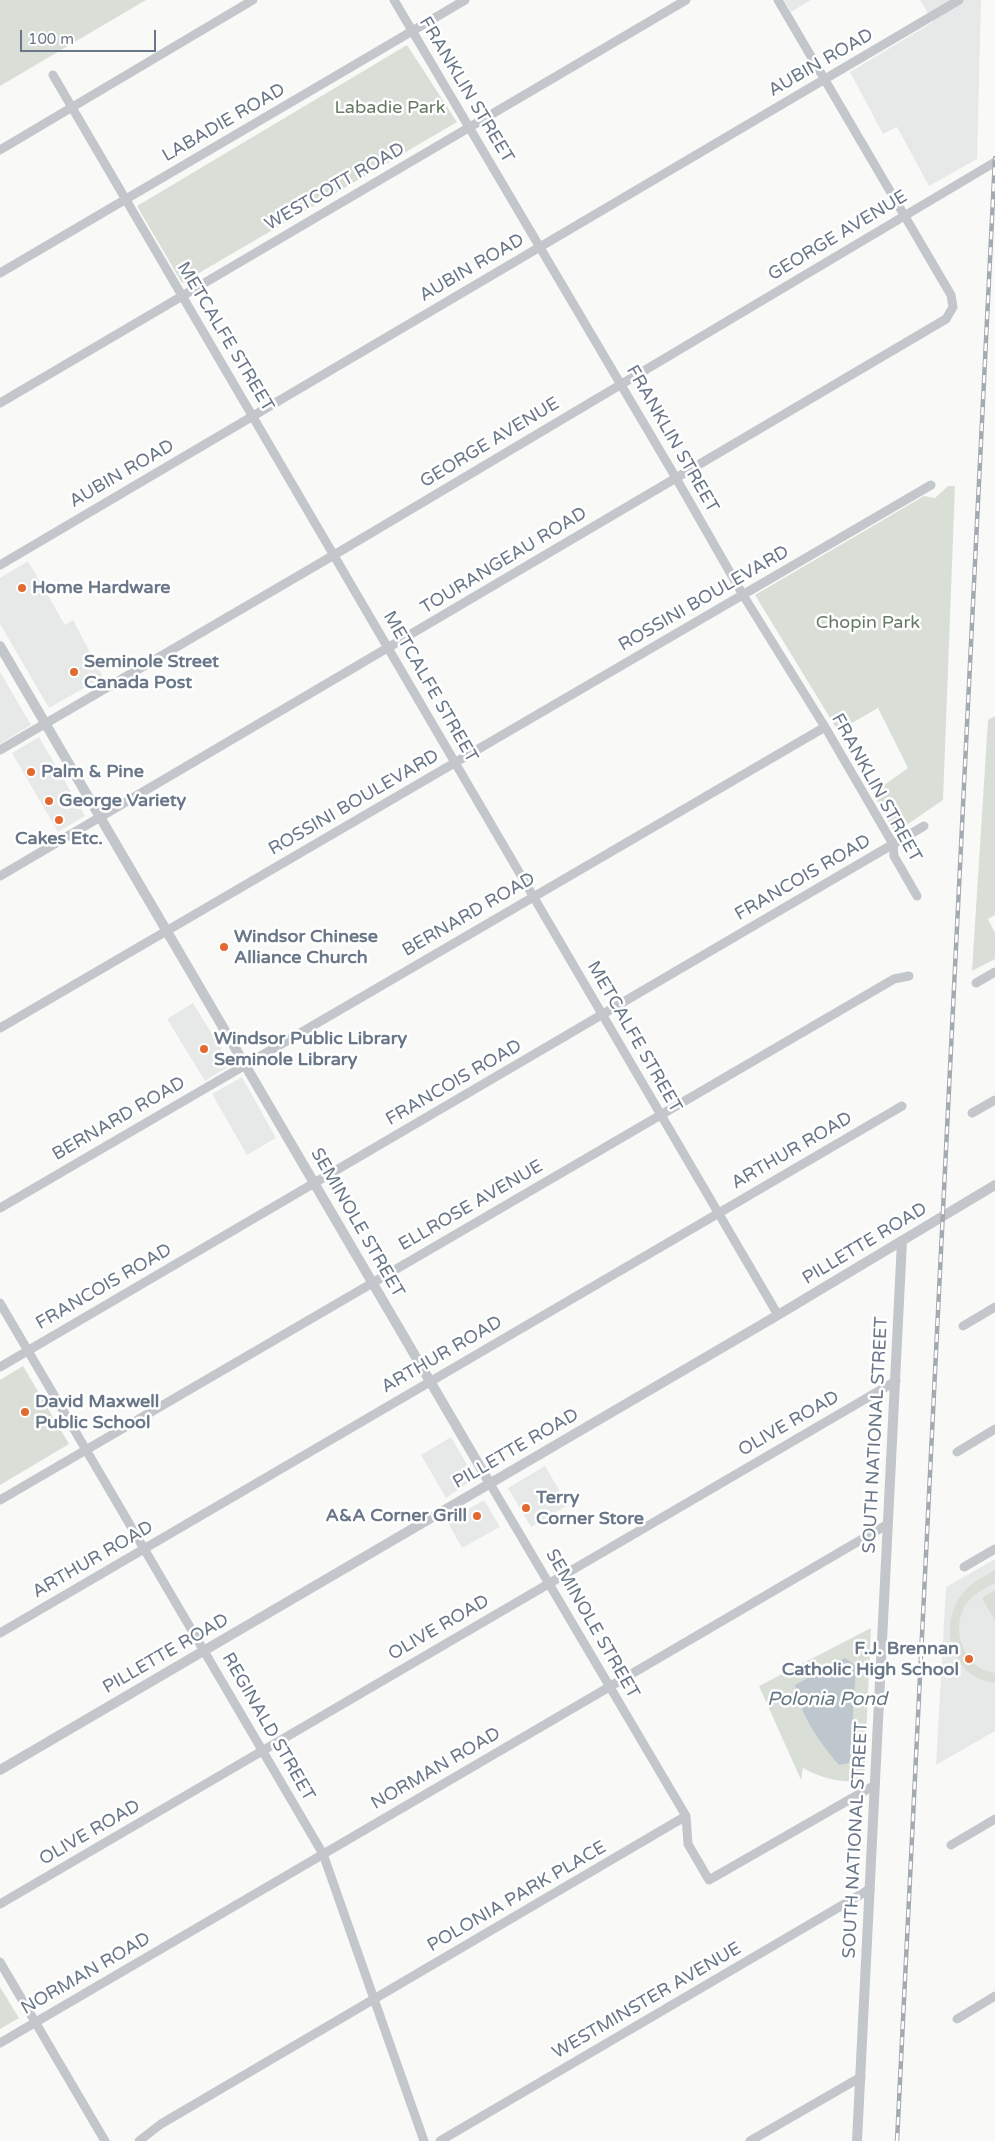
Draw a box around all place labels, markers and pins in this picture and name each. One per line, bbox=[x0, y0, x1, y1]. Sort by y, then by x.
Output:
place label: Home Hardware bbox=[32, 577, 170, 599]
marker: Home Hardware bbox=[16, 582, 28, 594]
place label: Seminole Street Canada Post bbox=[84, 651, 219, 694]
marker: Seminole Street Canada Post bbox=[68, 666, 80, 678]
place label: Palm & Pine bbox=[41, 761, 144, 783]
marker: Palm & Pine bbox=[25, 766, 37, 778]
place label: George Variety bbox=[59, 790, 186, 812]
marker: George Variety bbox=[43, 795, 55, 807]
marker: Cakes Etc. bbox=[53, 814, 65, 826]
place label: Cakes Etc. bbox=[15, 828, 103, 850]
place label: Windsor Chinese Alliance Church bbox=[234, 926, 378, 969]
marker: Windsor Chinese Alliance Church bbox=[218, 941, 230, 953]
place label: Windsor Public Library Seminole Library bbox=[214, 1028, 407, 1070]
marker: Windsor Public Library Seminole Library bbox=[198, 1043, 210, 1055]
place label: David Maxwell Public School bbox=[35, 1391, 159, 1434]
marker: David Maxwell Public School bbox=[19, 1406, 31, 1418]
place label: Terry Corner Store bbox=[536, 1487, 644, 1530]
marker: Terry Corner Store bbox=[520, 1502, 532, 1514]
place label: A&A Corner Grill bbox=[326, 1505, 467, 1527]
marker: A&A Corner Grill bbox=[471, 1510, 483, 1522]
place label: F.J. Brennan Catholic High School bbox=[782, 1638, 959, 1680]
marker: F.J. Brennan Catholic High School bbox=[963, 1653, 975, 1665]

